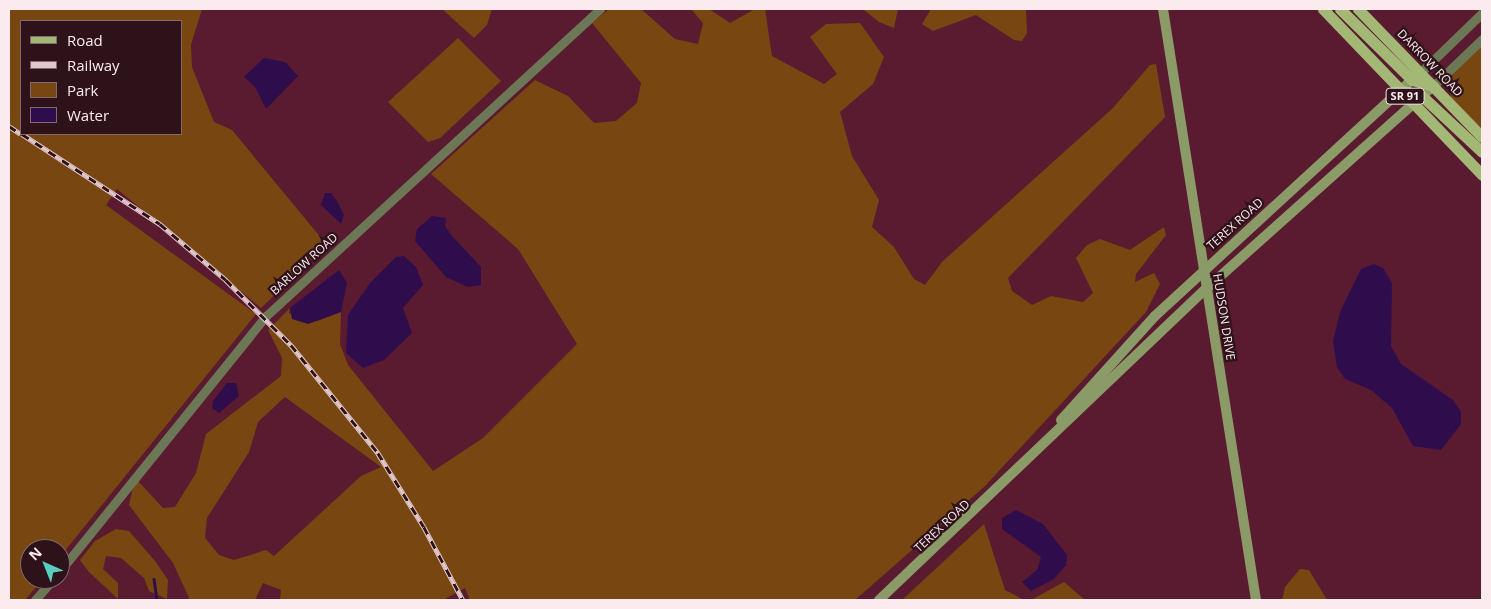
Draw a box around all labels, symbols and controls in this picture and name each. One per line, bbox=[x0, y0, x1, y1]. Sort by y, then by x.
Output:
legend bbox=[20, 20, 182, 135]
street label: DARROW ROAD bbox=[1394, 26, 1466, 100]
text: Road bbox=[67, 30, 103, 50]
text: Railway bbox=[67, 55, 120, 75]
text: Park bbox=[67, 80, 98, 100]
road number: SR 91 bbox=[1385, 88, 1425, 104]
text: Water bbox=[67, 105, 109, 125]
street label: TEREX ROAD bbox=[1204, 195, 1266, 253]
street label: BARLOW ROAD bbox=[267, 230, 341, 298]
street label: HUDSON DRIVE bbox=[1210, 273, 1238, 361]
street label: TEREX ROAD bbox=[911, 497, 973, 555]
north arrow bbox=[20, 539, 70, 589]
text: N bbox=[24, 543, 46, 564]

